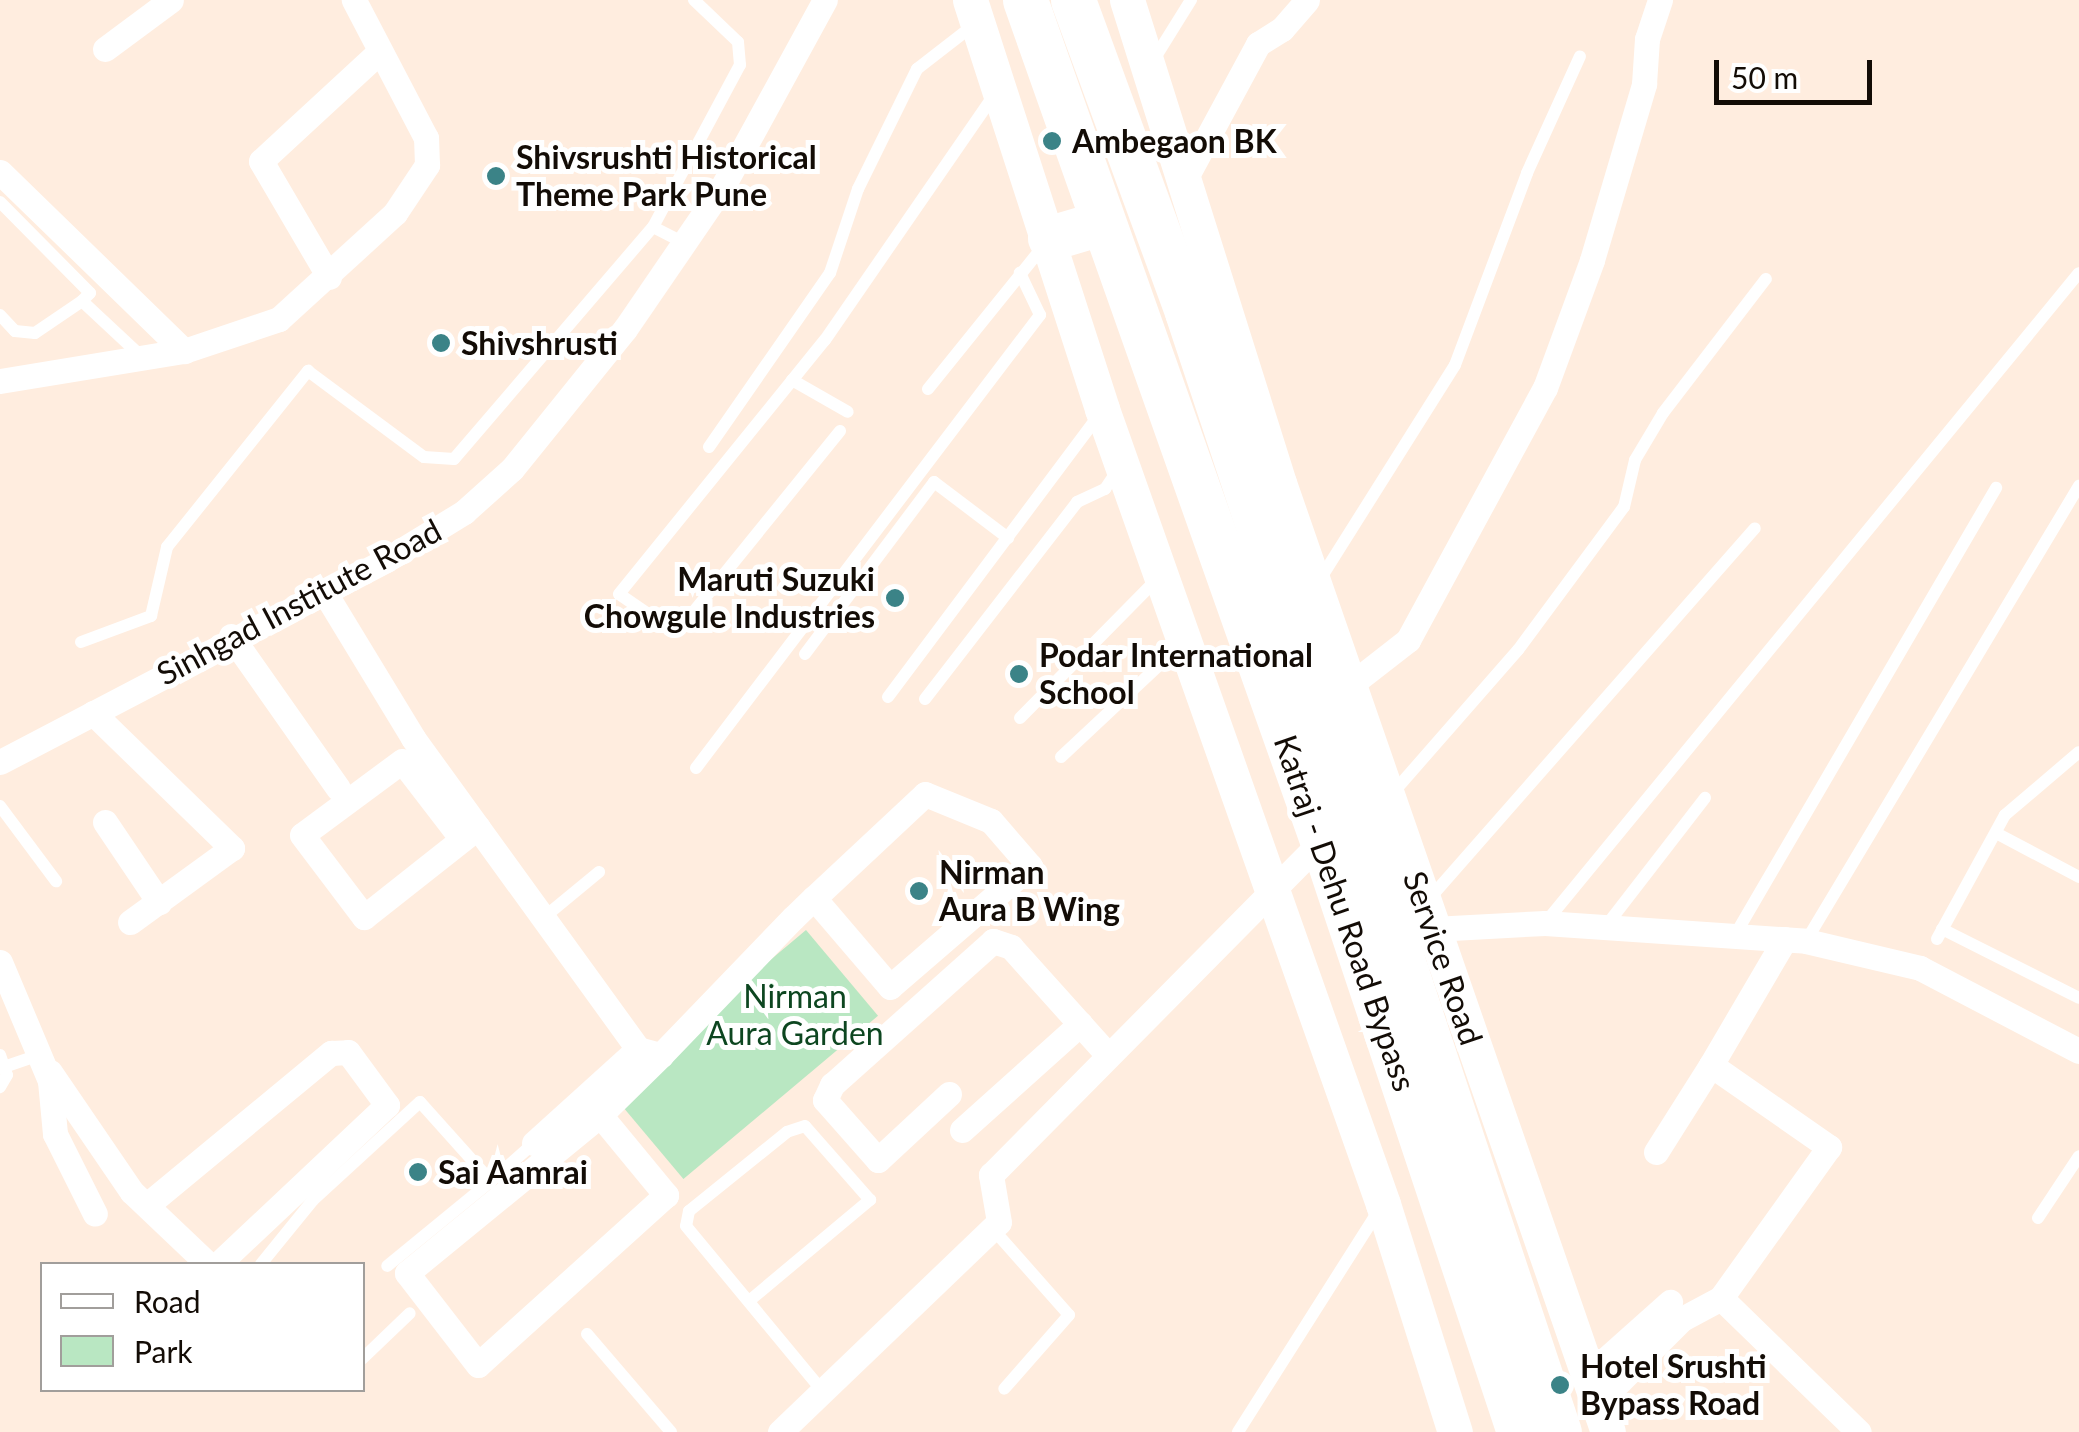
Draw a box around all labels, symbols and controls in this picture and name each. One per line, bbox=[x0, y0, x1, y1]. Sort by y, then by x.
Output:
scale bar bbox=[1719, 40, 1876, 102]
text: 50 m bbox=[1731, 59, 1798, 95]
place label: Ambegaon BK bbox=[1072, 122, 1277, 160]
marker: Ambegaon BK bbox=[1041, 130, 1063, 152]
place label: Shivsrushti Historical Theme Park Pune bbox=[516, 139, 817, 214]
marker: Shivsrushti Historical Theme Park Pune bbox=[485, 165, 507, 187]
place label: Shivshrusti bbox=[461, 324, 618, 362]
marker: Shivshrusti bbox=[430, 332, 452, 354]
street label: Sinhgad Institute Road bbox=[150, 511, 448, 693]
place label: Maruti Suzuki Chowgule Industries bbox=[584, 561, 875, 636]
marker: Maruti Suzuki Chowgule Industries bbox=[884, 587, 906, 609]
place label: Podar International School bbox=[1039, 637, 1314, 712]
marker: Podar International School bbox=[1008, 663, 1030, 685]
street label: Katraj - Dehu Road Bypass bbox=[1266, 730, 1424, 1096]
place label: Nirman Aura B Wing bbox=[939, 854, 1120, 929]
street label: Service Road bbox=[1395, 866, 1491, 1050]
marker: Nirman Aura B Wing bbox=[908, 880, 930, 902]
park label: Nirman Aura Garden bbox=[706, 978, 884, 1053]
place label: Sai Aamrai bbox=[438, 1153, 589, 1191]
marker: Sai Aamrai bbox=[407, 1161, 429, 1183]
legend bbox=[40, 1262, 365, 1392]
text: Road bbox=[134, 1283, 201, 1319]
text: Park bbox=[134, 1333, 193, 1369]
place label: Hotel Srushti Bypass Road bbox=[1580, 1348, 1767, 1423]
marker: Hotel Srushti Bypass Road bbox=[1549, 1374, 1571, 1396]

